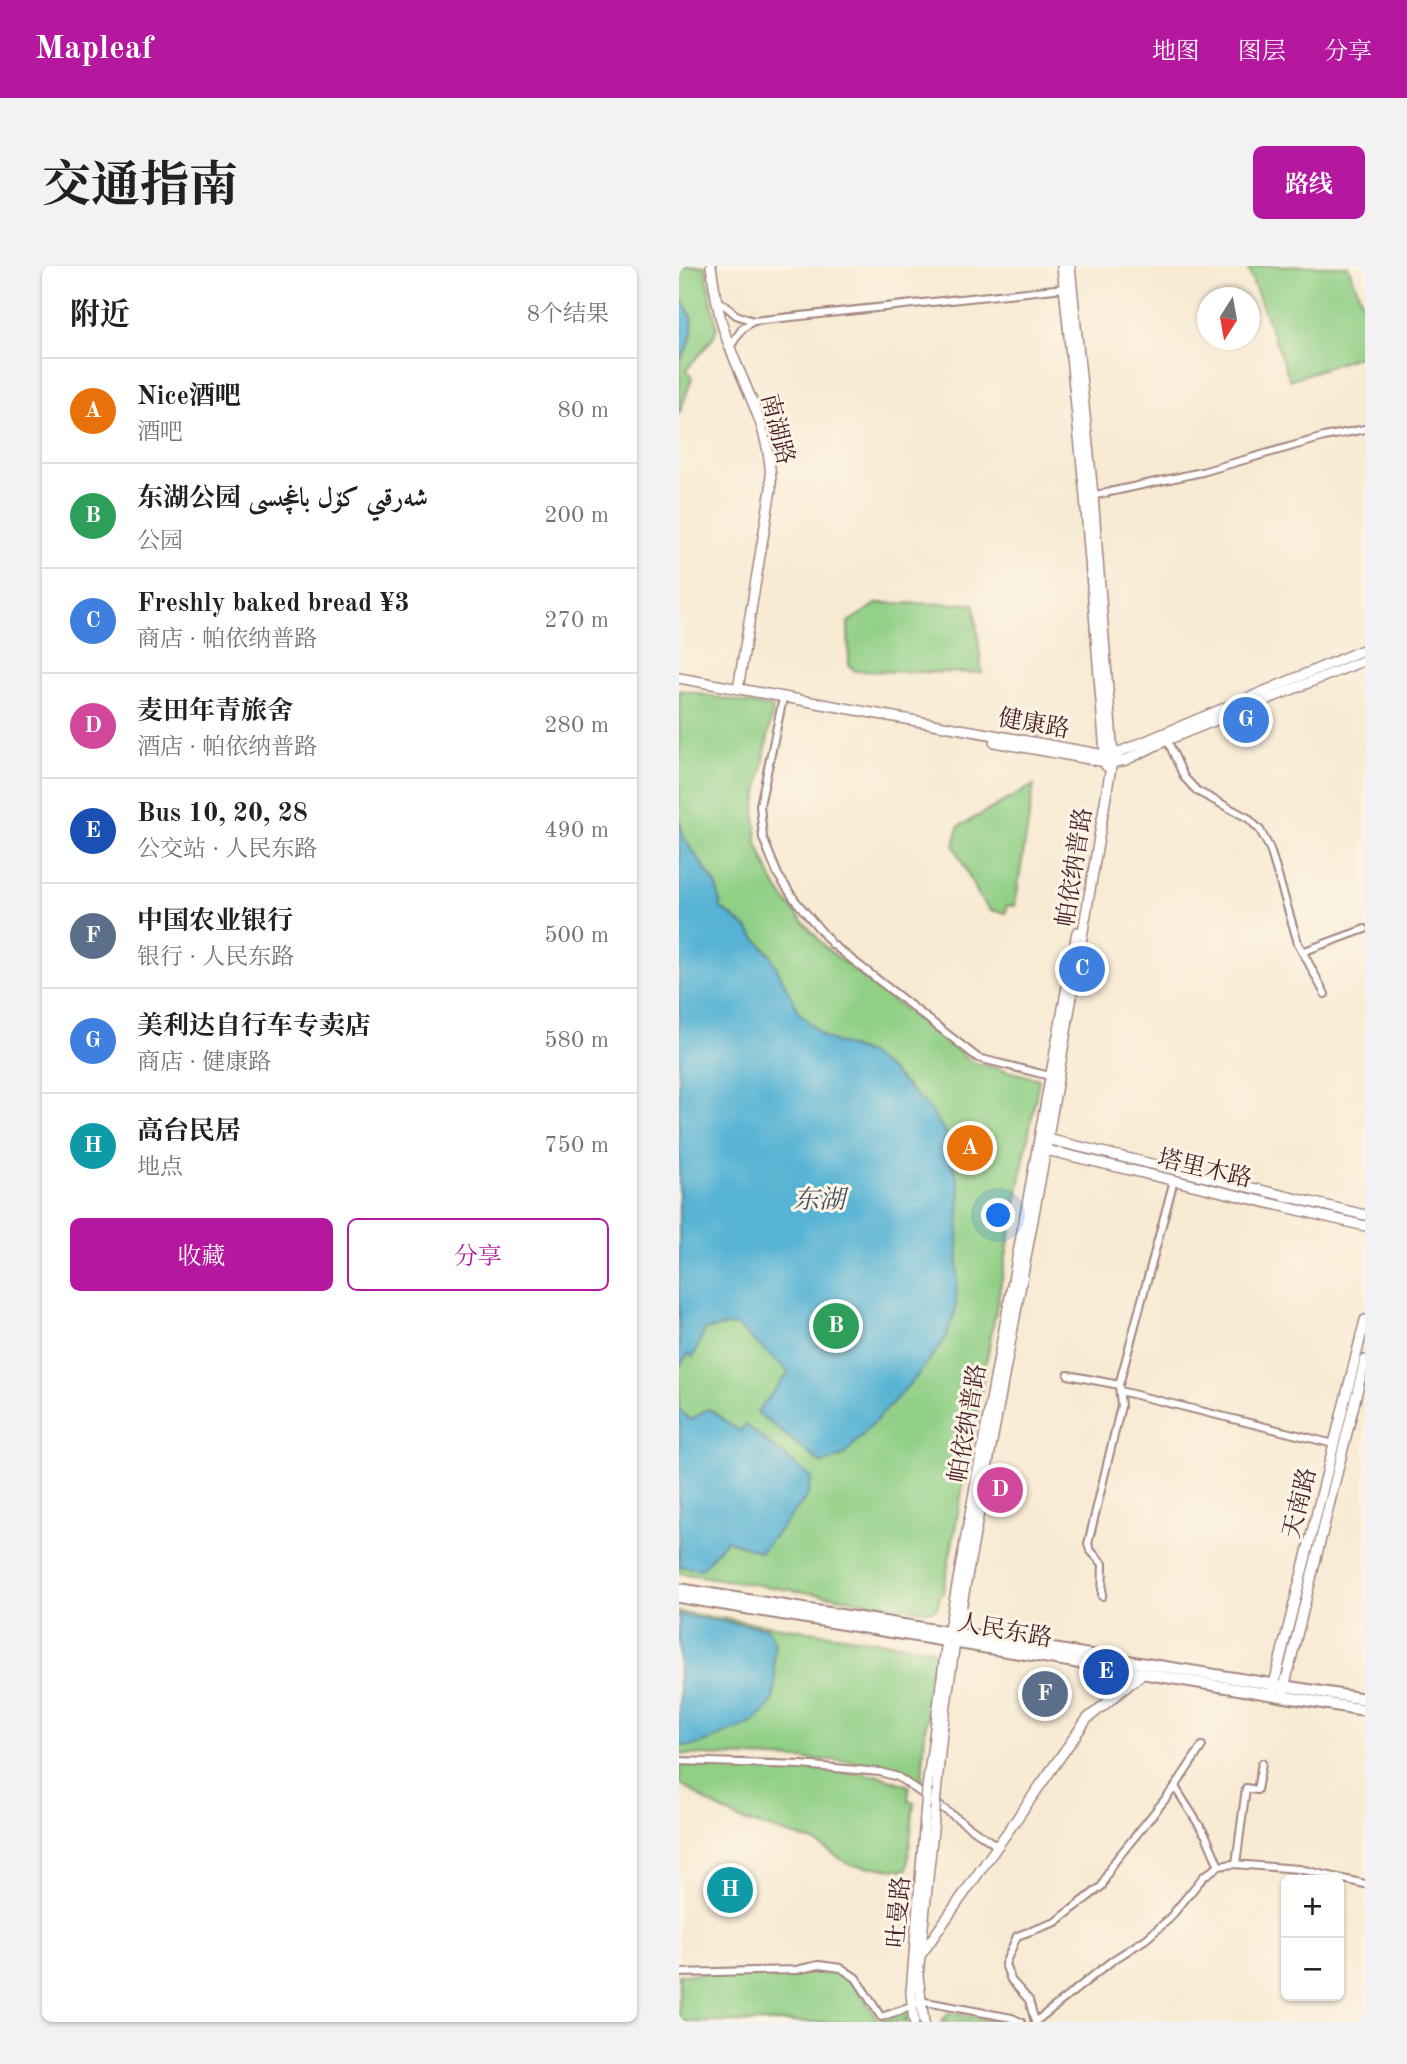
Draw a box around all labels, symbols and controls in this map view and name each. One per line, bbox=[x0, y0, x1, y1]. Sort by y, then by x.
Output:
text: Mapleaf bbox=[35, 33, 153, 66]
text: 地图 bbox=[1152, 41, 1200, 65]
text: 图层 bbox=[1238, 41, 1286, 65]
text: 分享 bbox=[1324, 41, 1372, 65]
button: 路线 bbox=[1253, 146, 1365, 219]
text: 交通指南 bbox=[42, 164, 238, 213]
north arrow bbox=[1197, 287, 1260, 350]
text: 附近 bbox=[70, 301, 130, 331]
text: 8个结果 bbox=[527, 303, 609, 326]
text: Nice酒吧 bbox=[137, 384, 241, 410]
street label: 南湖路 bbox=[756, 391, 799, 467]
text: A bbox=[84, 399, 102, 422]
text: 80 m bbox=[558, 399, 609, 422]
text: 酒吧 bbox=[137, 421, 183, 444]
text: 东湖公园 شەرقىي كۆل باغچىسى bbox=[137, 486, 428, 512]
text: B bbox=[85, 504, 101, 527]
text: 200 m bbox=[544, 504, 609, 527]
text: 公园 bbox=[137, 530, 183, 553]
text: Freshly baked bread ¥3 bbox=[137, 591, 410, 617]
text: C bbox=[85, 609, 101, 632]
text: 270 m bbox=[544, 609, 609, 632]
text: 商店 · 帕依纳普路 bbox=[137, 628, 317, 651]
pin: G bbox=[1223, 694, 1269, 746]
text: 麦田年青旅舍 bbox=[137, 699, 293, 725]
street label: 健康路 bbox=[996, 704, 1072, 743]
text: D bbox=[84, 714, 102, 737]
text: 280 m bbox=[544, 714, 609, 737]
text: 酒店 · 帕依纳普路 bbox=[137, 736, 317, 759]
text: Bus 10, 20, 28 bbox=[137, 801, 308, 827]
street label: 帕依纳普路 bbox=[1052, 806, 1097, 928]
text: E bbox=[85, 819, 101, 842]
text: 490 m bbox=[544, 819, 609, 842]
text: 公交站 · 人民东路 bbox=[137, 838, 317, 861]
text: 中国农业银行 bbox=[137, 909, 293, 935]
text: F bbox=[85, 924, 101, 947]
text: 500 m bbox=[544, 924, 609, 947]
pin: C bbox=[1059, 943, 1105, 995]
text: 银行 · 人民东路 bbox=[137, 946, 294, 969]
text: 美利达自行车专卖店 bbox=[137, 1014, 371, 1040]
text: G bbox=[85, 1029, 101, 1052]
text: 580 m bbox=[544, 1029, 609, 1052]
text: 商店 · 健康路 bbox=[137, 1051, 271, 1074]
text: 高台民居 bbox=[137, 1119, 241, 1145]
pin: A bbox=[947, 1122, 993, 1174]
text: H bbox=[84, 1134, 102, 1157]
text: 750 m bbox=[544, 1134, 609, 1157]
street label: 塔里木路 bbox=[1155, 1145, 1255, 1192]
text: 地点 bbox=[137, 1156, 183, 1179]
water label: 东湖 bbox=[793, 1186, 849, 1214]
your location bbox=[981, 1198, 1015, 1232]
button: 收藏 bbox=[70, 1218, 333, 1291]
button: 分享 bbox=[347, 1218, 609, 1291]
pin: B bbox=[813, 1300, 859, 1352]
street label: 帕依纳普路 bbox=[944, 1362, 991, 1485]
pin: D bbox=[977, 1464, 1023, 1516]
street label: 天南路 bbox=[1278, 1465, 1321, 1541]
street label: 人民东路 bbox=[955, 1609, 1055, 1652]
pin: E bbox=[1083, 1646, 1129, 1698]
pin: F bbox=[1022, 1668, 1068, 1720]
pin: H bbox=[707, 1864, 753, 1916]
street label: 吐曼路 bbox=[882, 1875, 915, 1949]
map controls bbox=[1281, 1875, 1344, 2001]
button: + bbox=[1281, 1875, 1344, 1938]
button: − bbox=[1281, 1938, 1344, 2001]

